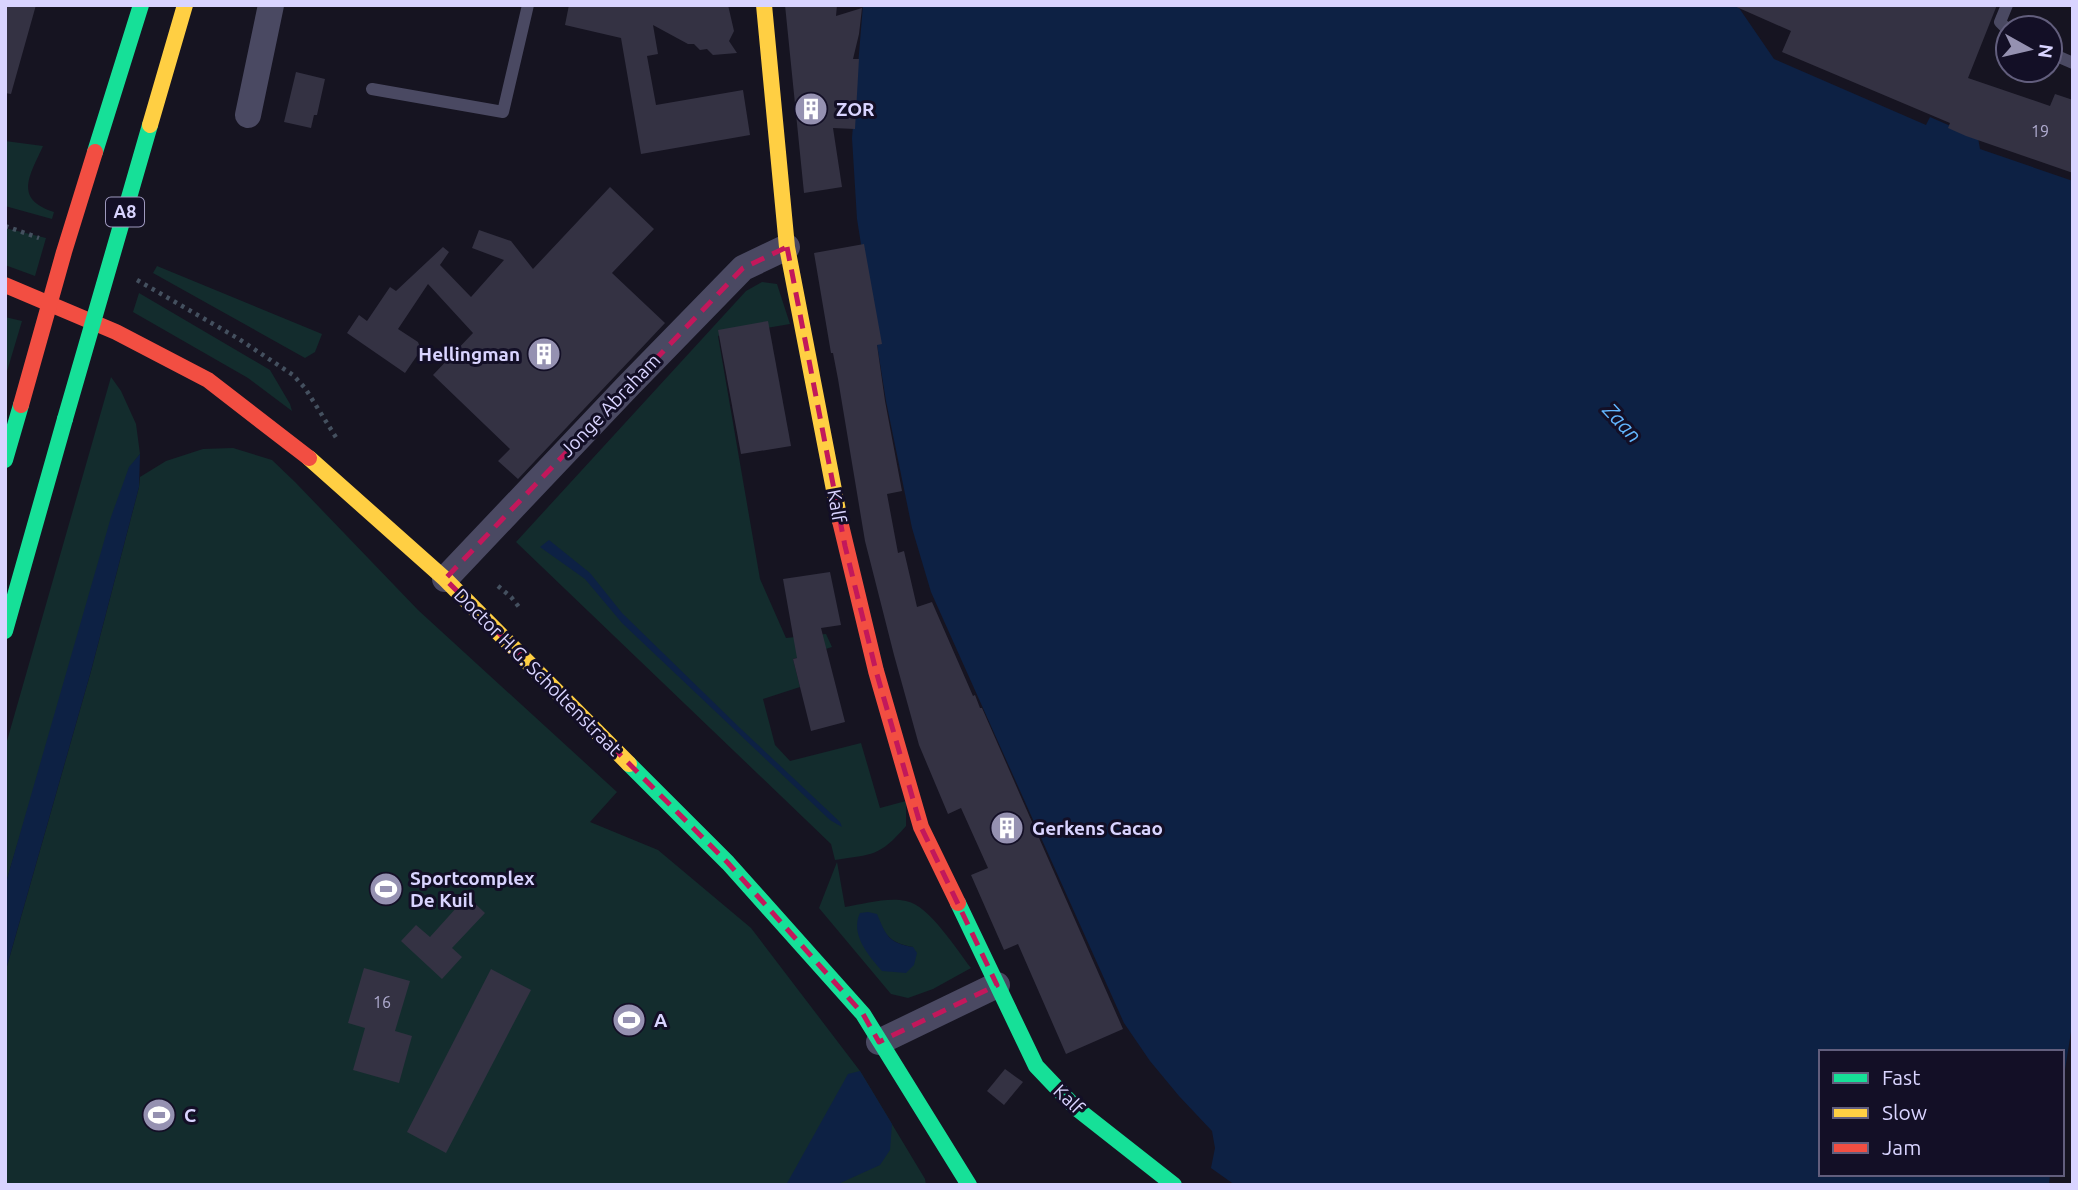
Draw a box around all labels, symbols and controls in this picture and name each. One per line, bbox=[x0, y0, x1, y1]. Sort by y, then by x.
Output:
north arrow bbox=[1994, 14, 2064, 84]
text: N bbox=[2034, 43, 2058, 60]
building icon: ZOR bbox=[792, 90, 830, 128]
place label: ZOR bbox=[836, 98, 875, 120]
house number: 19 bbox=[2031, 122, 2049, 140]
road number: A8 bbox=[106, 197, 144, 226]
building icon: Hellingman bbox=[525, 335, 563, 373]
place label: Hellingman bbox=[418, 343, 520, 365]
street label: Jonge Abraham bbox=[555, 349, 665, 461]
water label: Zaan bbox=[1598, 397, 1647, 447]
street label: Kalf bbox=[823, 488, 851, 525]
street label: Doctor H.G. Scholtenstraat bbox=[450, 584, 627, 761]
building icon: Gerkens Cacao bbox=[988, 809, 1026, 847]
place label: Gerkens Cacao bbox=[1032, 817, 1163, 839]
place label: Sportcomplex De Kuil bbox=[410, 867, 535, 911]
sports icon: Sportcomplex De Kuil bbox=[367, 870, 405, 908]
house number: 16 bbox=[373, 993, 391, 1011]
sports icon: A bbox=[610, 1001, 648, 1039]
place label: A bbox=[654, 1009, 668, 1031]
legend bbox=[1819, 1050, 2064, 1176]
text: Fast bbox=[1882, 1065, 1920, 1089]
street label: Kalf bbox=[1049, 1079, 1089, 1119]
sports icon: C bbox=[140, 1096, 178, 1134]
text: Slow bbox=[1882, 1100, 1927, 1124]
place label: C bbox=[184, 1104, 196, 1126]
text: Jam bbox=[1882, 1135, 1921, 1159]

